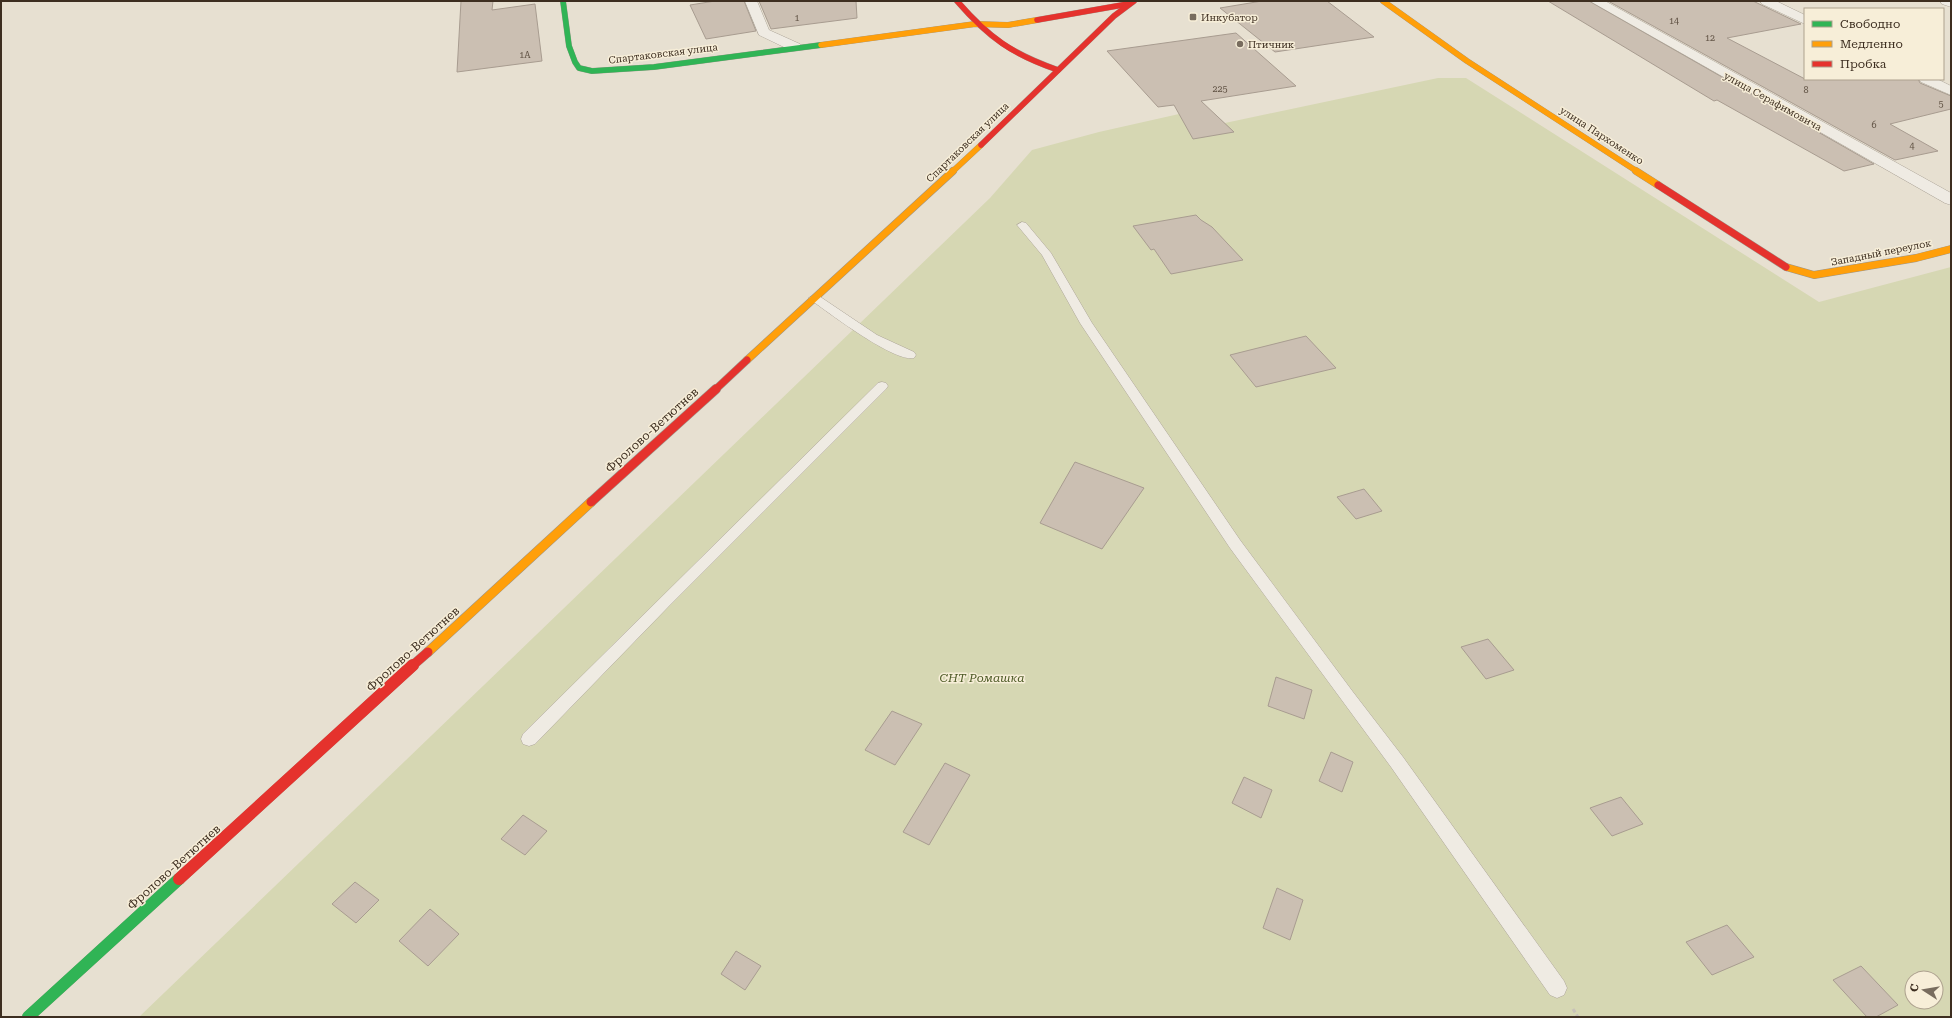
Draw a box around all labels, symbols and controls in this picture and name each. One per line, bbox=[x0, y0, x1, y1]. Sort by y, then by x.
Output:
legend bbox=[1804, 8, 1944, 80]
marker: Инкубатор bbox=[1188, 12, 1198, 22]
place label: Инкубатор bbox=[1201, 12, 1258, 23]
house number: 1 bbox=[794, 13, 800, 23]
house number: 14 bbox=[1669, 16, 1679, 26]
text: Свободно bbox=[1840, 17, 1900, 31]
house number: 12 bbox=[1705, 33, 1715, 43]
text: Медленно bbox=[1840, 37, 1903, 51]
marker: Птичник bbox=[1235, 39, 1245, 49]
place label: Птичник bbox=[1248, 39, 1295, 50]
street label: Спартаковская улица bbox=[608, 41, 719, 66]
house number: 1А bbox=[519, 50, 531, 60]
text: Пробка bbox=[1840, 57, 1887, 71]
street label: улица Серафимовича bbox=[1722, 70, 1824, 133]
house number: 225 bbox=[1212, 84, 1228, 94]
house number: 8 bbox=[1803, 85, 1809, 95]
house number: 5 bbox=[1938, 99, 1944, 109]
street label: Спартаковская улица bbox=[924, 100, 1011, 185]
street label: улица Пархоменко bbox=[1558, 104, 1645, 167]
house number: 6 bbox=[1871, 120, 1877, 130]
house number: 4 bbox=[1909, 141, 1915, 151]
street label: Западный переулок bbox=[1830, 237, 1933, 268]
street label: Фролово-Ветютнев bbox=[603, 385, 701, 475]
street label: Фролово-Ветютнев bbox=[364, 604, 462, 694]
park label: СНТ Ромашка bbox=[940, 671, 1024, 685]
street label: Фролово-Ветютнев bbox=[125, 822, 223, 912]
north arrow bbox=[1904, 970, 1944, 1010]
text: С bbox=[1908, 983, 1922, 993]

